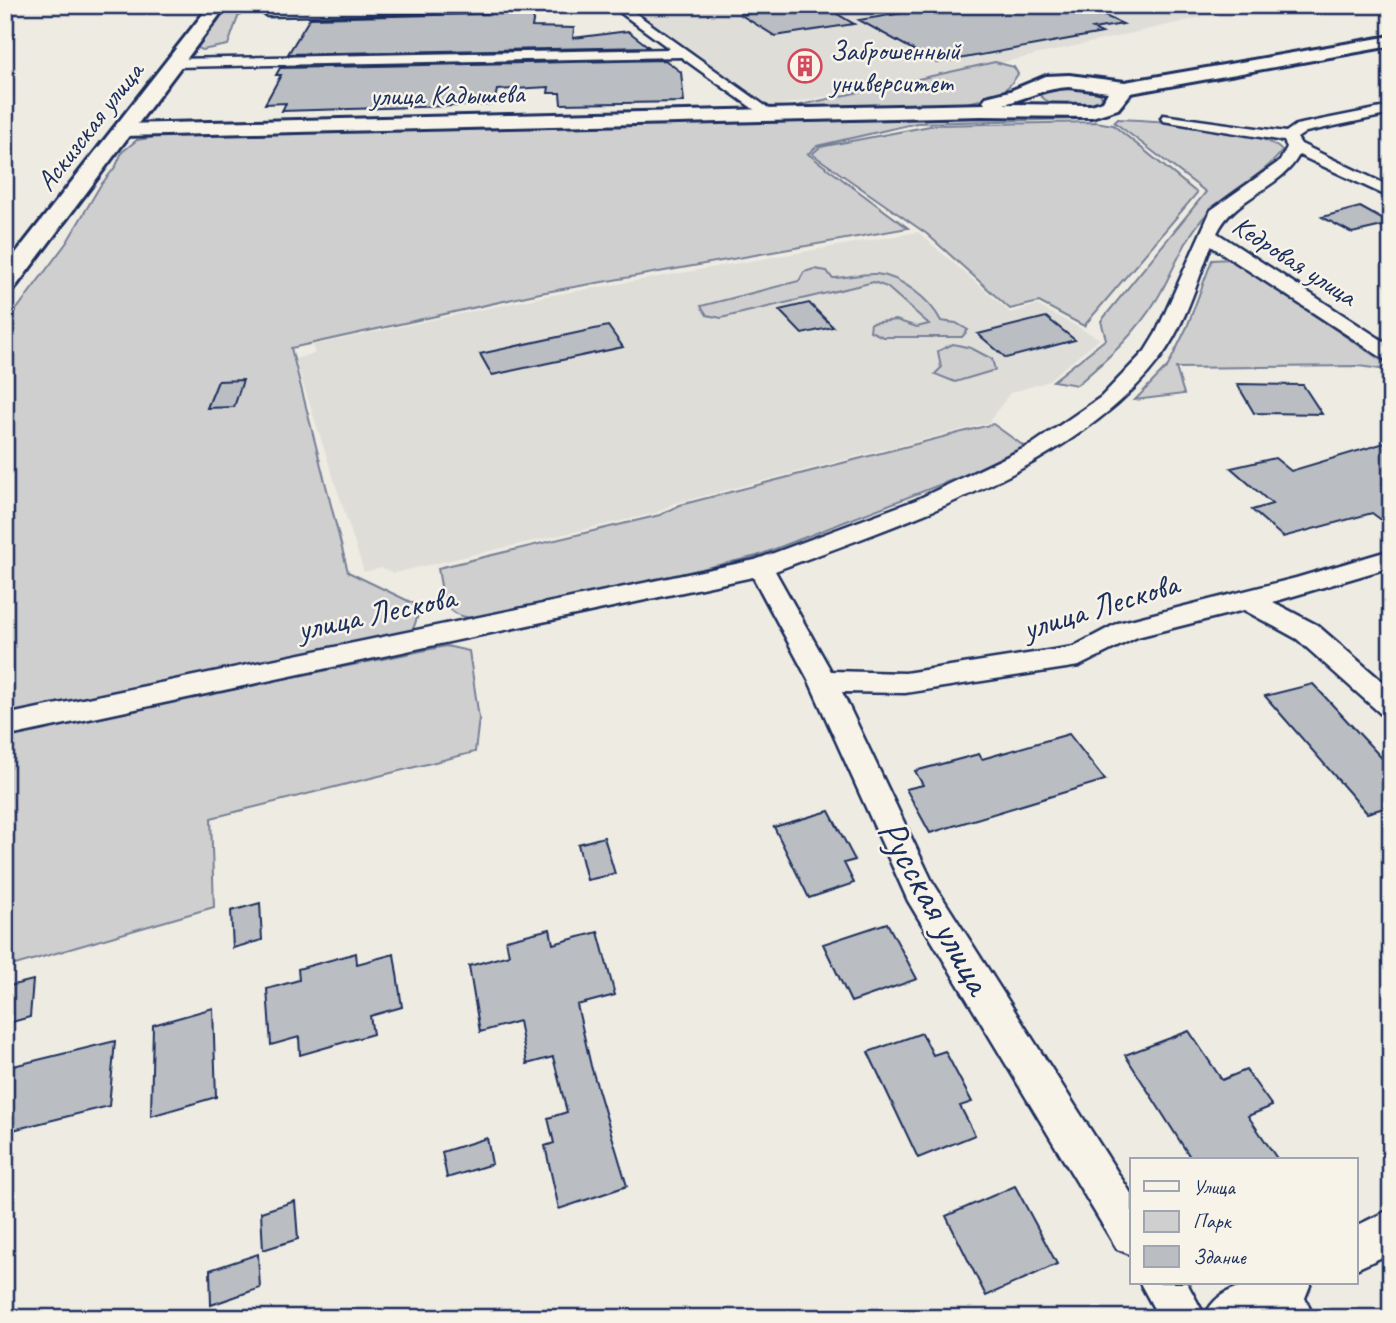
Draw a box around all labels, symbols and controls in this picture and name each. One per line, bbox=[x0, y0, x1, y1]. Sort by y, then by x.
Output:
place label: Заброшенный университет bbox=[828, 33, 961, 100]
building icon: Заброшенный университет bbox=[786, 47, 824, 85]
street label: Аскизская улица bbox=[28, 53, 152, 198]
street label: улица Кадышева bbox=[367, 76, 526, 113]
street label: Кедровая улица bbox=[1226, 207, 1365, 314]
street label: улица Лескова bbox=[1015, 562, 1186, 650]
street label: улица Лескова bbox=[291, 575, 462, 651]
street label: Русская улица bbox=[867, 811, 1005, 1006]
legend bbox=[1130, 1158, 1358, 1284]
text: Улица bbox=[1193, 1174, 1236, 1200]
text: Парк bbox=[1193, 1208, 1233, 1234]
text: Здание bbox=[1193, 1244, 1247, 1270]

